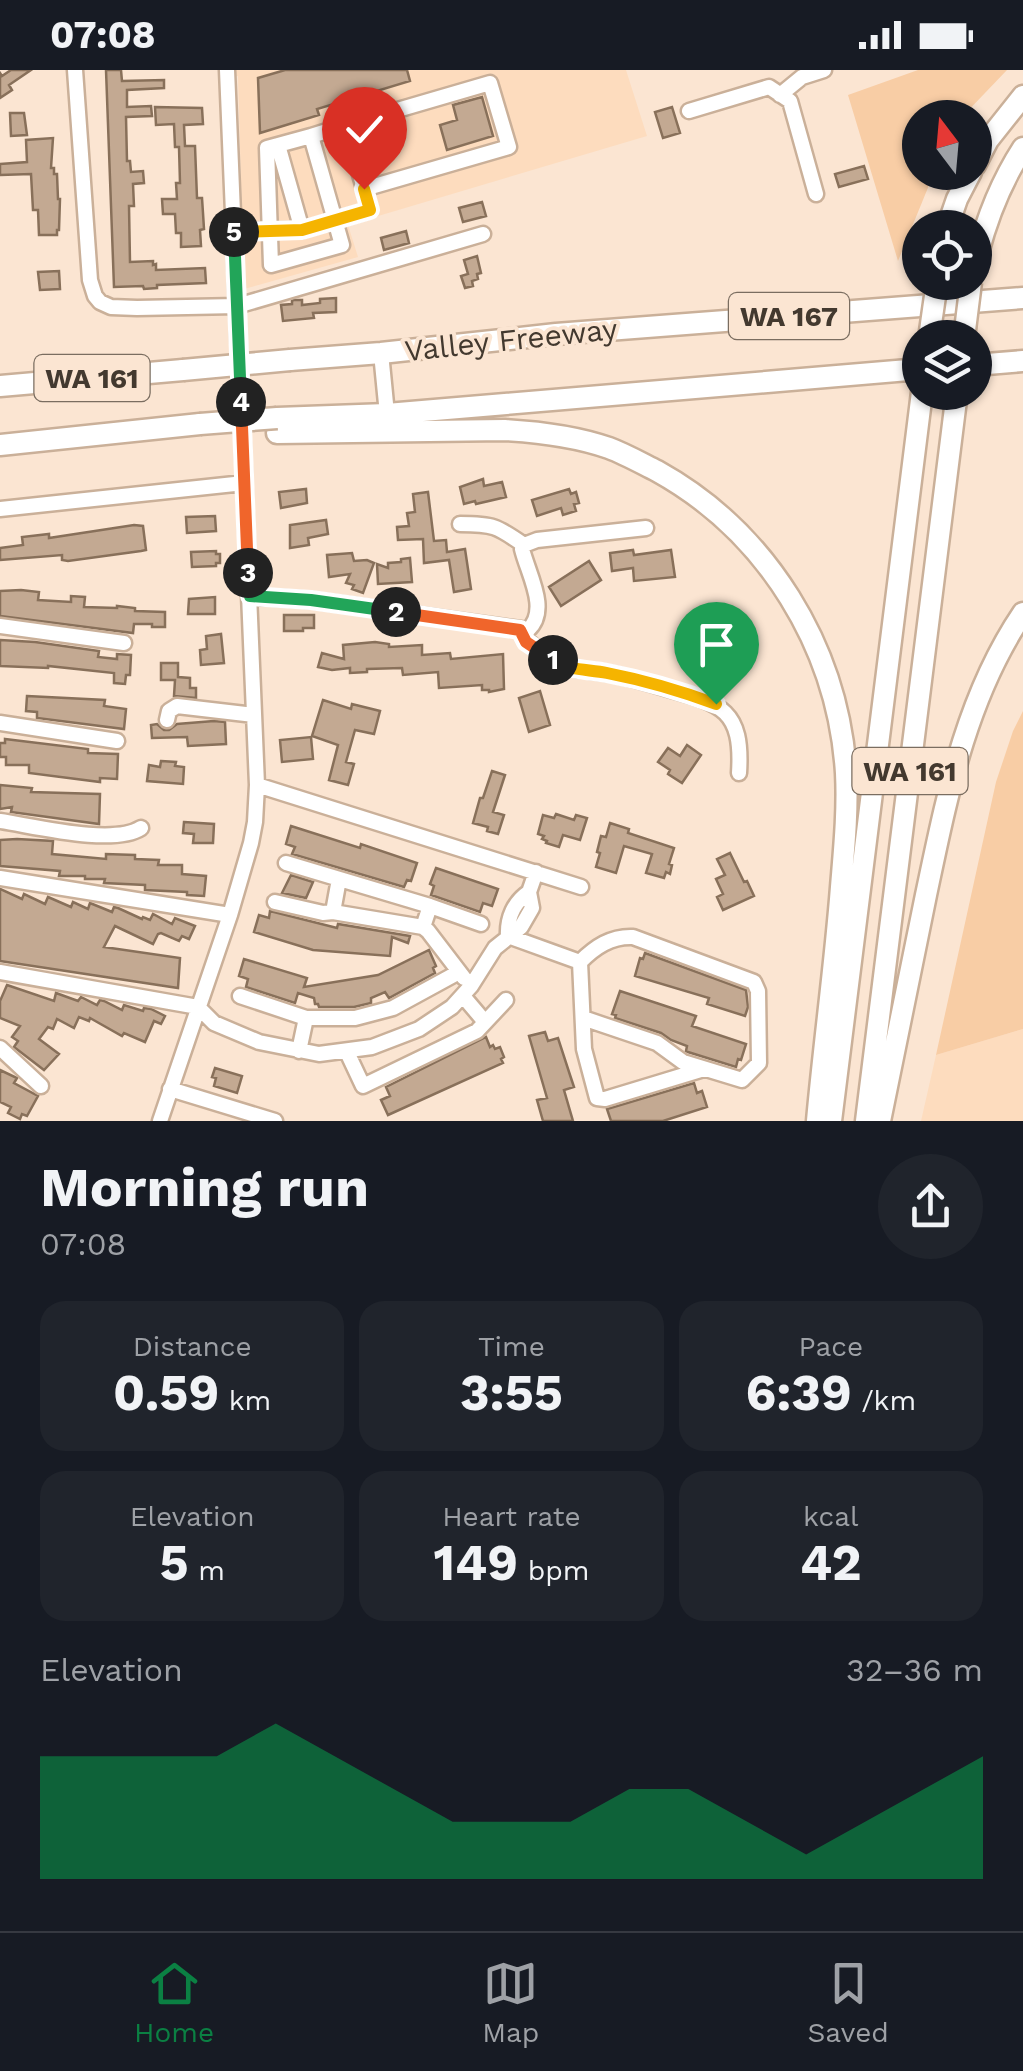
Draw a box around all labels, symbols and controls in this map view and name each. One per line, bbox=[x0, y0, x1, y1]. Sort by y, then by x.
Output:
text: 07:08 bbox=[50, 13, 156, 57]
pin bbox=[322, 87, 407, 190]
north arrow bbox=[902, 100, 992, 190]
map controls bbox=[902, 100, 992, 410]
icon: check bbox=[337, 102, 392, 157]
pin: 5 bbox=[209, 207, 259, 257]
button: locate bbox=[902, 210, 992, 300]
text: 5 bbox=[226, 215, 242, 248]
road number: WA 167 bbox=[729, 293, 849, 339]
street label: Valley Freeway bbox=[403, 311, 620, 368]
button: layers bbox=[902, 320, 992, 410]
road number: WA 161 bbox=[34, 355, 150, 401]
pin: 4 bbox=[216, 377, 266, 427]
text: 4 bbox=[232, 385, 250, 418]
pin: 3 bbox=[223, 548, 273, 598]
text: 3 bbox=[240, 556, 256, 589]
pin: 2 bbox=[371, 587, 421, 637]
text: 2 bbox=[388, 595, 404, 628]
pin bbox=[674, 602, 759, 705]
icon: arrive bbox=[689, 617, 744, 672]
pin: 1 bbox=[528, 635, 578, 685]
text: 1 bbox=[547, 643, 559, 676]
road number: WA 161 bbox=[852, 748, 968, 794]
button: share bbox=[878, 1154, 983, 1259]
text: Morning run bbox=[40, 1155, 369, 1219]
text: 07:08 bbox=[40, 1225, 126, 1263]
text: Distance bbox=[133, 1330, 252, 1363]
text: Time bbox=[478, 1330, 545, 1363]
text: Pace bbox=[798, 1330, 863, 1363]
text: 0.59 bbox=[113, 1363, 219, 1422]
text: 3:55 bbox=[460, 1363, 563, 1422]
text: 6:39 bbox=[745, 1363, 852, 1422]
text: km bbox=[219, 1384, 271, 1417]
text: /km bbox=[852, 1384, 916, 1417]
text: Elevation bbox=[130, 1500, 255, 1533]
text: Heart rate bbox=[442, 1500, 581, 1533]
text: kcal bbox=[803, 1500, 859, 1533]
text: 5 bbox=[159, 1533, 189, 1592]
text: 149 bbox=[433, 1533, 518, 1592]
text: 42 bbox=[800, 1533, 862, 1592]
text: m bbox=[189, 1554, 225, 1587]
text: bpm bbox=[518, 1554, 590, 1587]
text: Elevation bbox=[40, 1651, 183, 1689]
text: 32–36 m bbox=[846, 1651, 983, 1689]
tab: Home bbox=[134, 1956, 214, 2049]
tab: Map bbox=[482, 1956, 539, 2049]
tab: Saved bbox=[808, 1956, 889, 2049]

